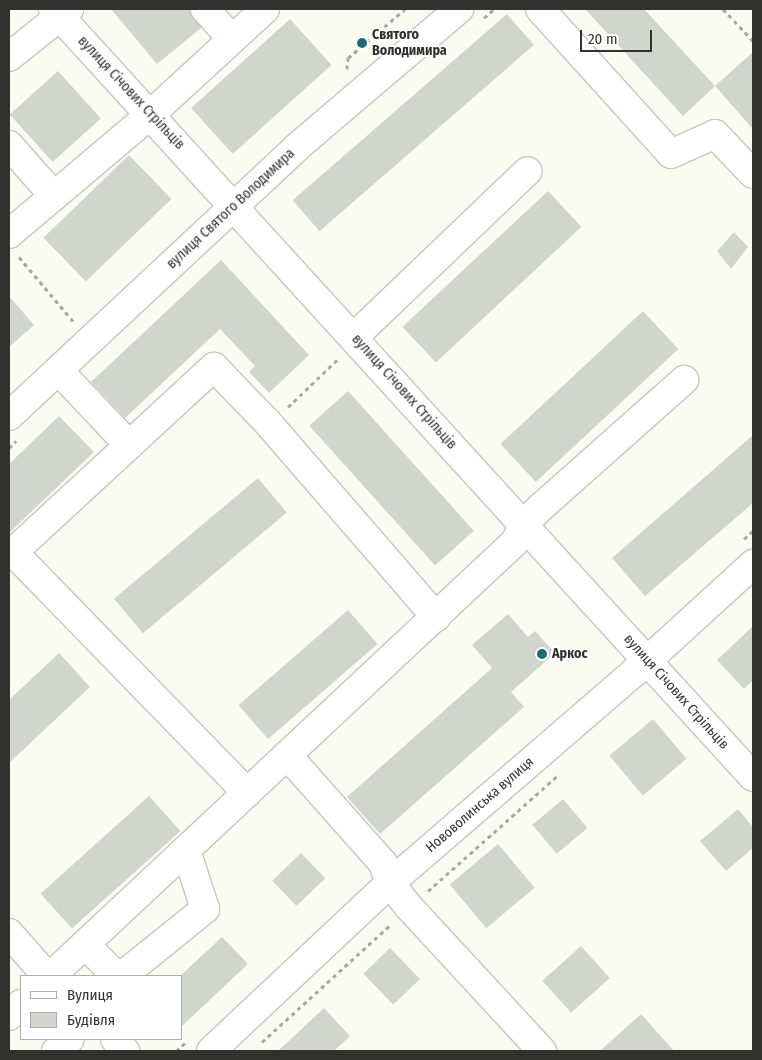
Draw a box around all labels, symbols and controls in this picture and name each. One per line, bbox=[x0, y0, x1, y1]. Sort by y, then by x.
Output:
scale bar bbox=[582, 20, 654, 52]
place label: Святого Володимира bbox=[372, 27, 447, 59]
text: 20 m bbox=[588, 30, 618, 48]
street label: вулиця Січових Стрільців bbox=[74, 33, 188, 153]
marker: Святого Володимира bbox=[356, 37, 368, 49]
street label: вулиця Святого Володимира bbox=[164, 145, 298, 273]
street label: вулиця Січових Стрільців bbox=[348, 331, 460, 453]
street label: вулиця Січових Стрільців bbox=[620, 631, 732, 753]
place label: Аркос bbox=[552, 646, 588, 662]
marker: Аркос bbox=[536, 648, 548, 660]
street label: Нововолинська вулиця bbox=[423, 754, 537, 856]
legend bbox=[20, 975, 182, 1040]
text: Вулиця bbox=[67, 986, 113, 1004]
text: Будівля bbox=[67, 1011, 115, 1029]

